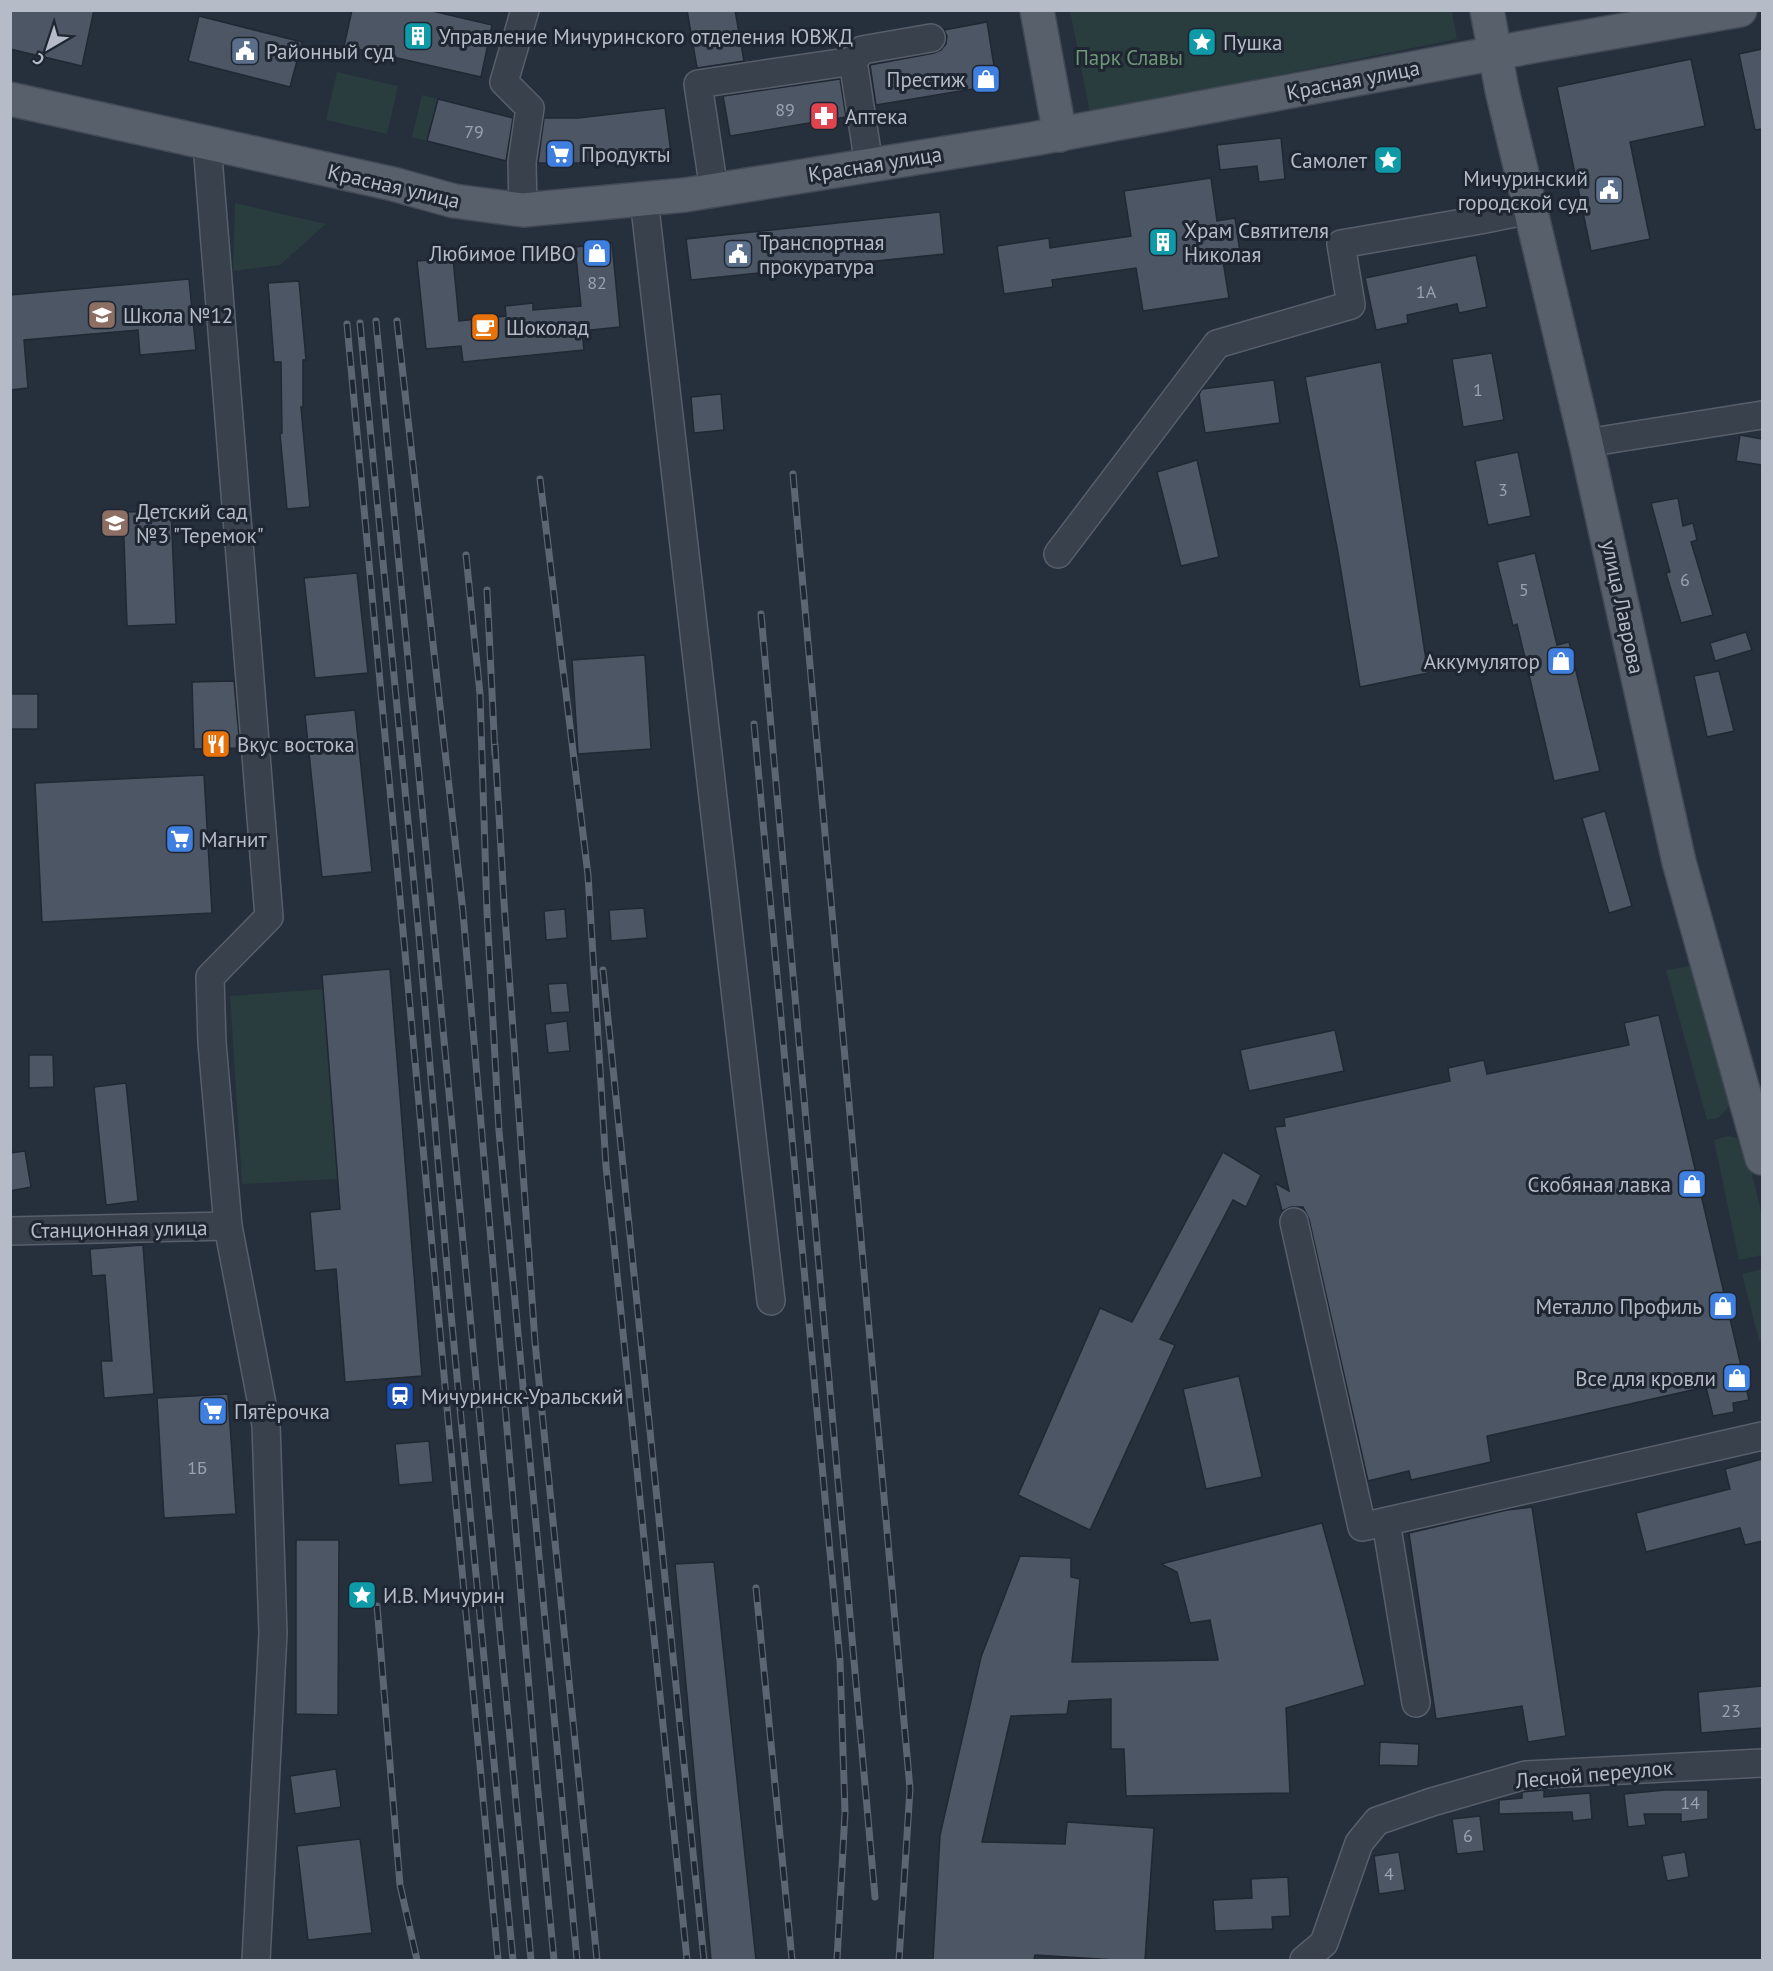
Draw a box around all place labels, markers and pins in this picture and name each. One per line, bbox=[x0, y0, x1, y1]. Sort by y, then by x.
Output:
building icon: Управление Мичуринского отделения ЮВЖД bbox=[402, 20, 434, 52]
place label: Управление Мичуринского отделения ЮВЖД bbox=[439, 23, 853, 50]
place icon: Пушка bbox=[1186, 26, 1218, 58]
place label: Пушка bbox=[1223, 29, 1283, 56]
public building icon: Районный суд bbox=[229, 35, 261, 67]
place label: Районный суд bbox=[266, 38, 394, 65]
shop icon: Престиж bbox=[970, 63, 1002, 95]
place label: Престиж bbox=[887, 66, 965, 93]
pharmacy icon: Аптека bbox=[808, 100, 840, 132]
place label: Аптека bbox=[845, 103, 908, 130]
supermarket icon: Продукты bbox=[544, 138, 576, 170]
place label: Продукты bbox=[581, 141, 671, 168]
place icon: Самолет bbox=[1372, 144, 1404, 176]
place label: Самолет bbox=[1290, 147, 1368, 174]
place label: Мичуринский городской суд bbox=[1458, 165, 1588, 216]
public building icon: Мичуринский городской суд bbox=[1593, 174, 1625, 206]
place label: Храм Святителя Николая bbox=[1184, 217, 1329, 268]
building icon: Храм Святителя Николая bbox=[1147, 226, 1179, 258]
place label: Транспортная прокуратура bbox=[759, 229, 885, 280]
shop icon: Любимое ПИВО bbox=[581, 237, 613, 269]
public building icon: Транспортная прокуратура bbox=[722, 238, 754, 270]
place label: Любимое ПИВО bbox=[428, 240, 576, 267]
school or university icon: Школа №12 bbox=[86, 299, 118, 331]
place label: Школа №12 bbox=[123, 302, 233, 329]
cafe icon: Шоколад bbox=[469, 311, 501, 343]
place label: Шоколад bbox=[506, 314, 589, 341]
place label: Детский сад №3 "Теремок" bbox=[136, 498, 264, 549]
school or university icon: Детский сад №3 "Теремок" bbox=[99, 507, 131, 539]
shop icon: Аккумулятор bbox=[1545, 645, 1577, 677]
place label: Аккумулятор bbox=[1424, 648, 1540, 675]
restaurant icon: Вкус востока bbox=[200, 728, 232, 760]
place label: Вкус востока bbox=[237, 731, 355, 758]
supermarket icon: Магнит bbox=[164, 823, 196, 855]
place label: Магнит bbox=[201, 826, 268, 853]
shop icon: Скобяная лавка bbox=[1676, 1168, 1708, 1200]
place label: Скобяная лавка bbox=[1527, 1171, 1671, 1198]
shop icon: Металло Профиль bbox=[1707, 1290, 1739, 1322]
place label: Металло Профиль bbox=[1535, 1293, 1702, 1320]
shop icon: Все для кровли bbox=[1721, 1362, 1753, 1394]
place label: Все для кровли bbox=[1575, 1365, 1716, 1392]
station icon: Мичуринск-Уральский bbox=[384, 1380, 416, 1412]
place label: Мичуринск-Уральский bbox=[421, 1383, 623, 1410]
supermarket icon: Пятёрочка bbox=[197, 1395, 229, 1427]
place label: Пятёрочка bbox=[234, 1398, 330, 1425]
place icon: И.В. Мичурин bbox=[346, 1579, 378, 1611]
place label: И.В. Мичурин bbox=[383, 1582, 505, 1609]

